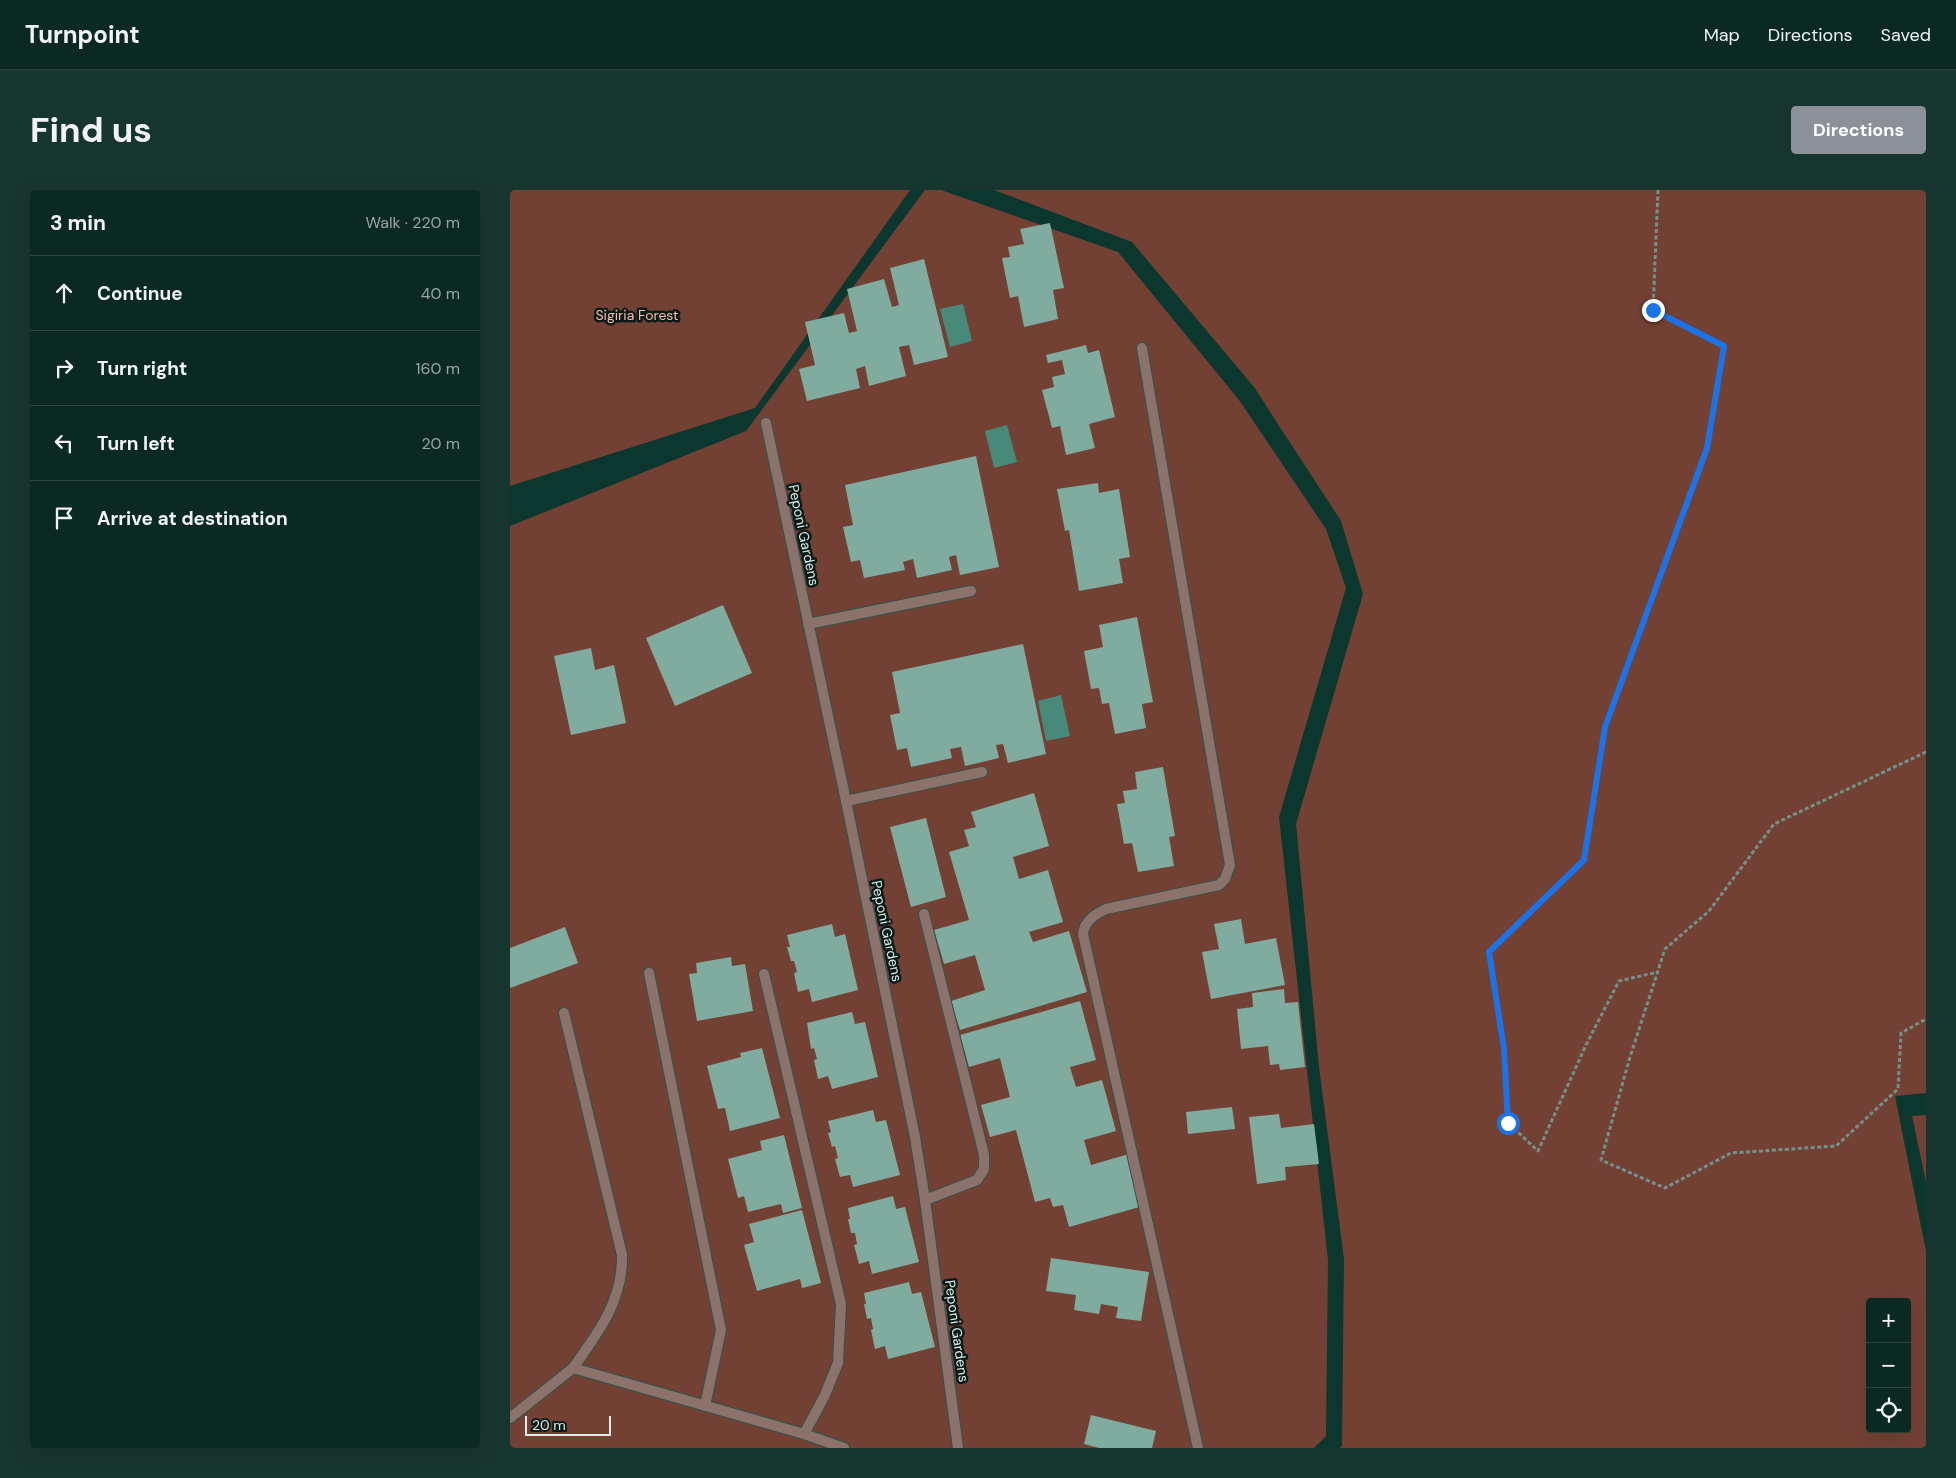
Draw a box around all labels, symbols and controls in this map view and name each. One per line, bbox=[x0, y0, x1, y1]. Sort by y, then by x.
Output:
text: Turnpoint bbox=[25, 19, 140, 50]
text: Map bbox=[1704, 23, 1740, 47]
text: Directions bbox=[1768, 23, 1853, 47]
text: Saved bbox=[1881, 23, 1931, 47]
button: Directions bbox=[1791, 106, 1926, 154]
text: Find us bbox=[30, 107, 152, 153]
text: 3 min bbox=[50, 209, 106, 237]
text: Walk · 220 m bbox=[366, 212, 460, 233]
icon: ahead bbox=[50, 279, 78, 307]
text: Continue bbox=[97, 281, 183, 306]
text: 40 m bbox=[421, 283, 460, 304]
route end bbox=[1642, 299, 1665, 322]
park label: Sigiria Forest bbox=[595, 306, 679, 324]
icon: right bbox=[50, 354, 78, 382]
text: Turn right bbox=[97, 356, 187, 381]
text: 160 m bbox=[416, 358, 460, 379]
icon: left bbox=[50, 429, 78, 457]
text: Turn left bbox=[97, 431, 175, 456]
text: 20 m bbox=[421, 433, 460, 454]
street label: Peponi Gardens bbox=[785, 483, 823, 587]
icon: arrive bbox=[50, 504, 78, 532]
text: Arrive at destination bbox=[97, 506, 288, 531]
street label: Peponi Gardens bbox=[868, 879, 906, 983]
route start bbox=[1497, 1112, 1520, 1135]
street label: Peponi Gardens bbox=[941, 1279, 973, 1383]
map controls bbox=[1866, 1298, 1911, 1433]
button: + bbox=[1866, 1298, 1911, 1343]
button: − bbox=[1866, 1343, 1911, 1388]
button: locate bbox=[1866, 1388, 1911, 1433]
scale bar bbox=[525, 1413, 611, 1436]
text: 20 m bbox=[532, 1416, 566, 1434]

